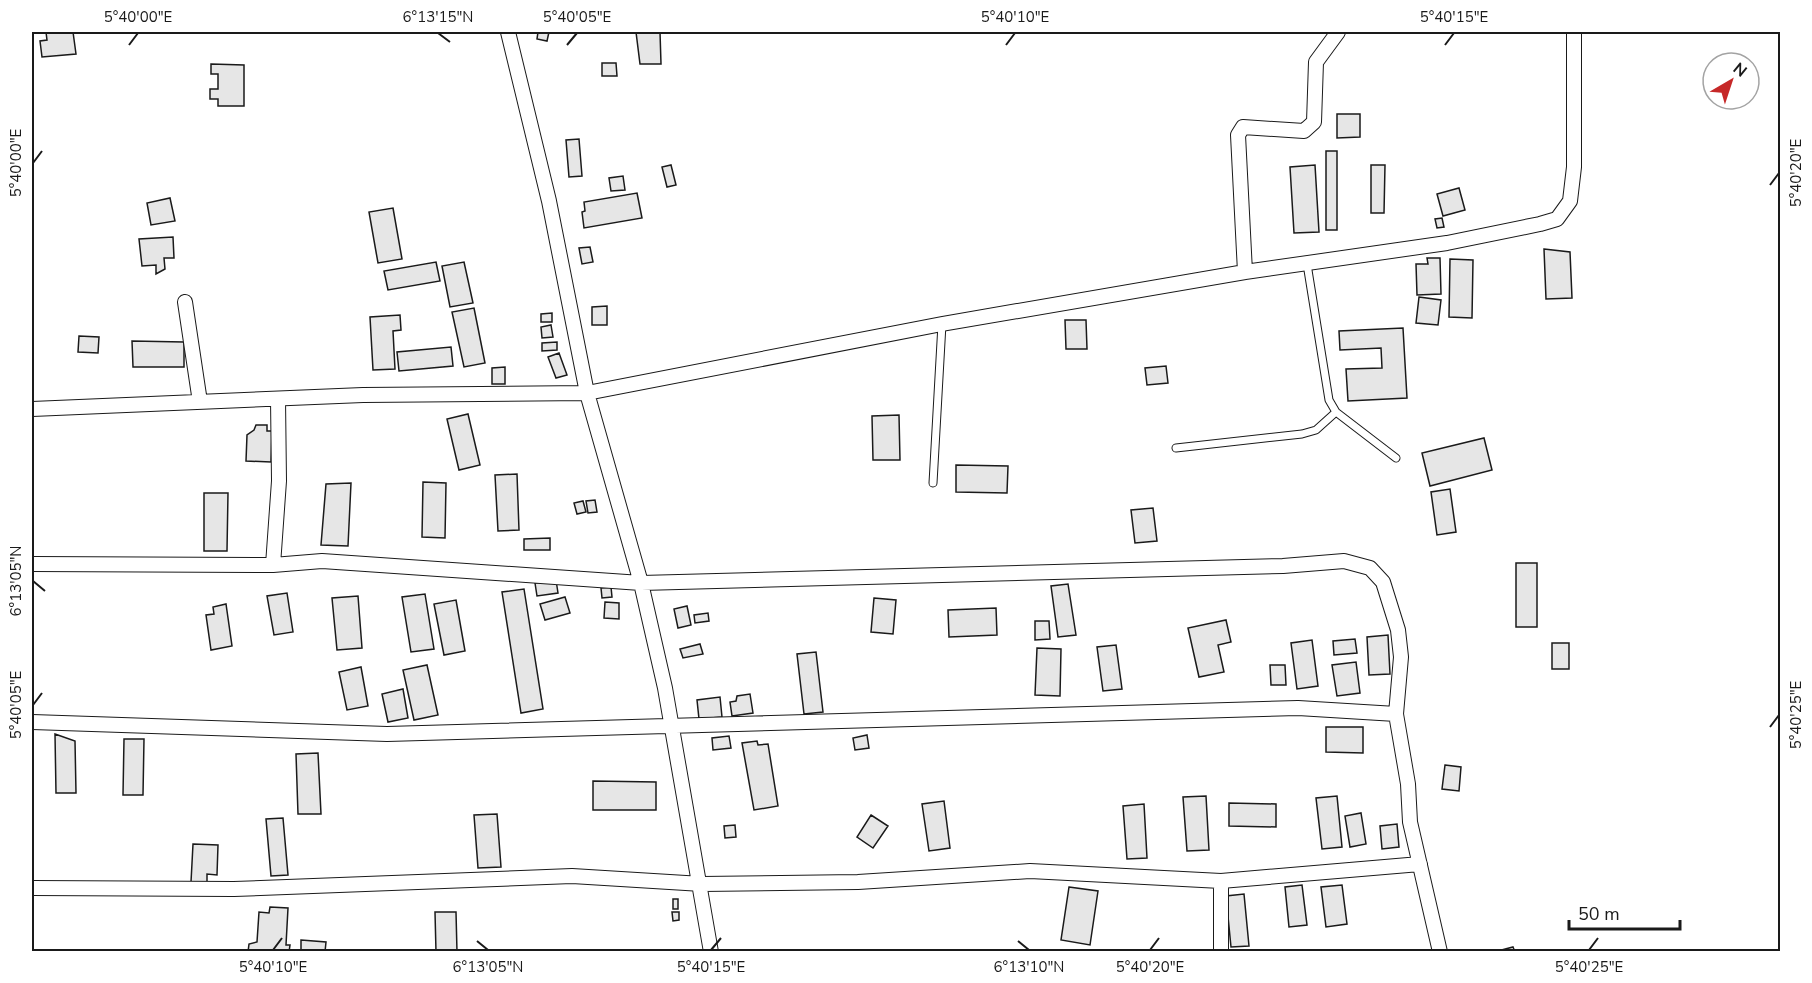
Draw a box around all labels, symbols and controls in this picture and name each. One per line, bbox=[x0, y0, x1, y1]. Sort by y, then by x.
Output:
text: 5°40'00"E bbox=[104, 7, 172, 27]
text: 6°13'15"N bbox=[403, 7, 473, 27]
text: 5°40'05"E bbox=[543, 7, 611, 27]
text: 5°40'10"E bbox=[981, 7, 1049, 27]
text: 5°40'15"E bbox=[1420, 7, 1488, 27]
north arrow bbox=[1701, 51, 1761, 111]
text: N bbox=[1728, 58, 1751, 82]
text: 5°40'00"E bbox=[6, 129, 26, 197]
text: 5°40'20"E bbox=[1786, 139, 1806, 207]
text: 6°13'05"N bbox=[6, 546, 26, 616]
text: 5°40'05"E bbox=[6, 671, 26, 739]
text: 5°40'25"E bbox=[1786, 681, 1806, 749]
scale bar bbox=[1569, 893, 1680, 931]
text: 50 m bbox=[1578, 902, 1620, 926]
text: 5°40'10"E bbox=[239, 957, 307, 977]
text: 6°13'05"N bbox=[453, 957, 523, 977]
text: 5°40'15"E bbox=[677, 957, 745, 977]
text: 6°13'10"N bbox=[994, 957, 1064, 977]
text: 5°40'20"E bbox=[1116, 957, 1184, 977]
text: 5°40'25"E bbox=[1555, 957, 1623, 977]

